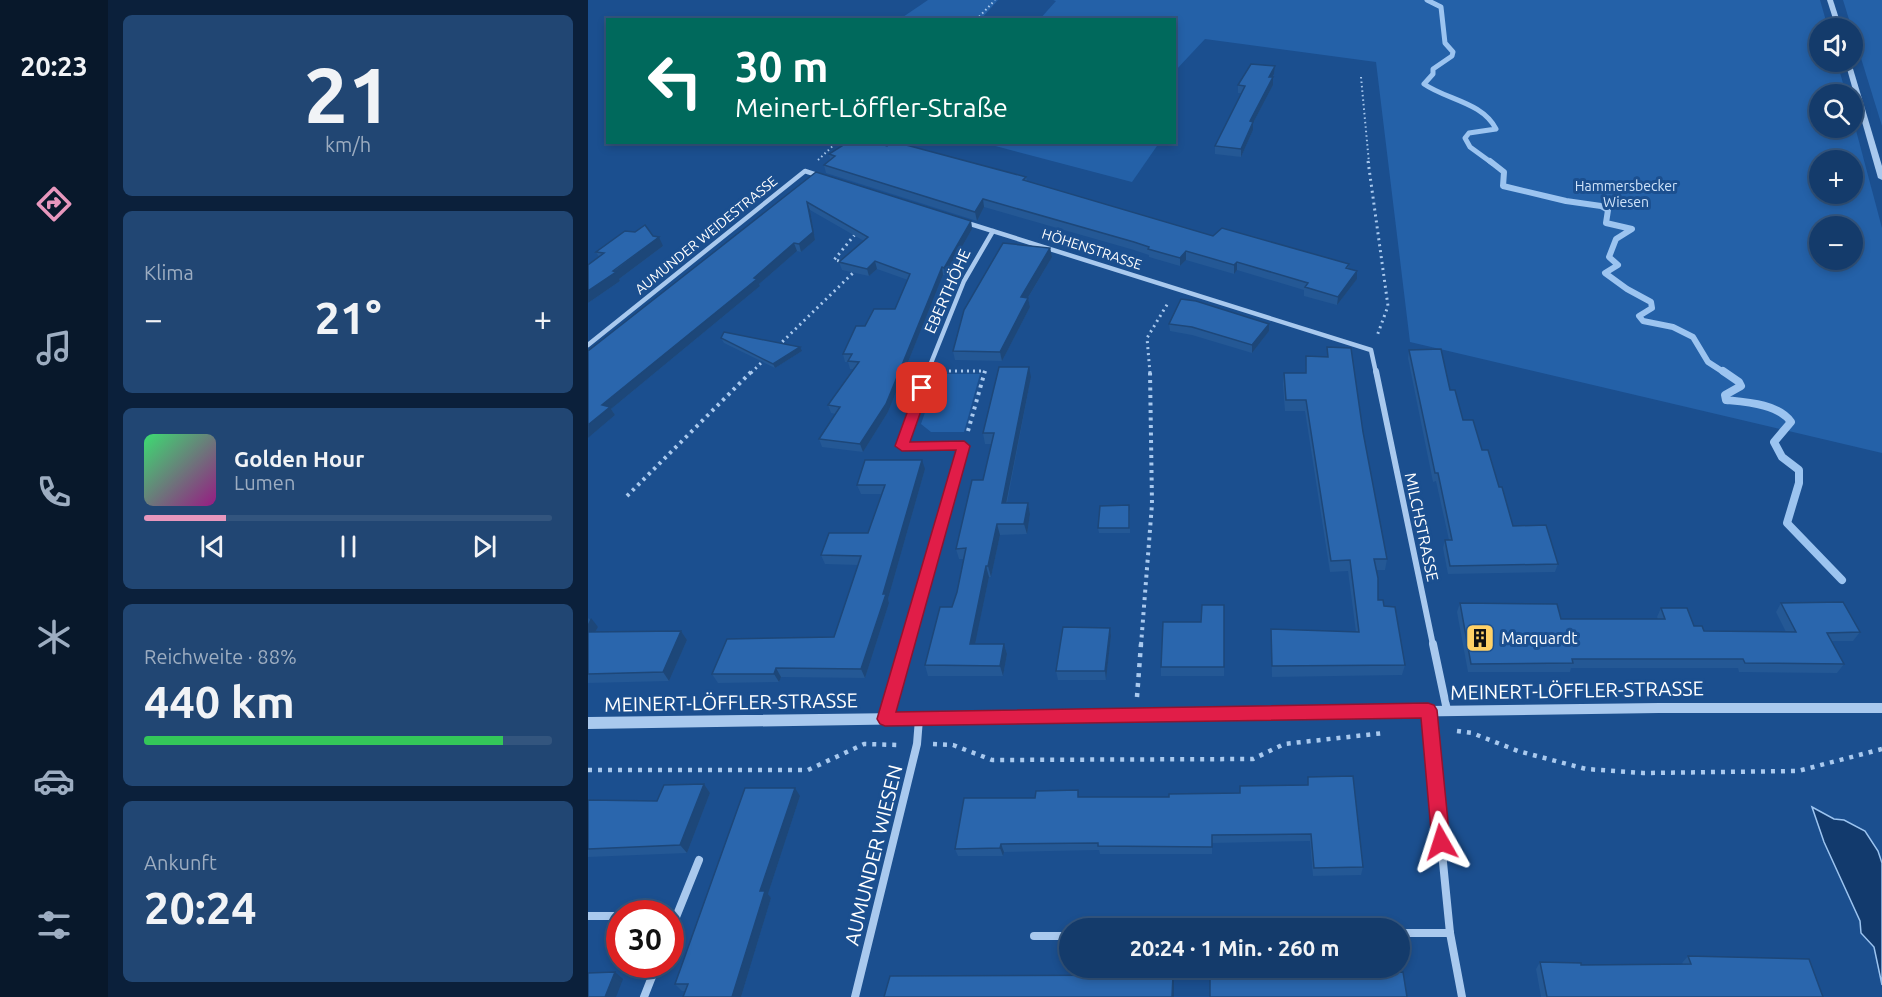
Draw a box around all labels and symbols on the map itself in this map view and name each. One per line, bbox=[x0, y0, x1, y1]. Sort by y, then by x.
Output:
street label: AUMUNDER WEIDESTRASSE bbox=[632, 173, 780, 297]
park label: Hammersbecker Wiesen bbox=[1575, 178, 1678, 210]
street label: HÖHENSTRASSE bbox=[1040, 224, 1145, 273]
street label: EBERTHÖHE bbox=[920, 246, 974, 336]
pin bbox=[896, 362, 947, 413]
street label: MILCHSTRASSE bbox=[1402, 471, 1442, 583]
building icon: Marquardt bbox=[1464, 622, 1496, 654]
place label: Marquardt bbox=[1501, 629, 1578, 647]
street label: MEINERT-LÖFFLER-STRASSE bbox=[1450, 676, 1704, 704]
street label: MEINERT-LÖFFLER-STRASSE bbox=[604, 688, 858, 716]
street label: AUMUNDER WIESEN bbox=[839, 762, 907, 948]
position arrow bbox=[1409, 810, 1473, 874]
speed limit sign: 30 bbox=[606, 900, 684, 978]

